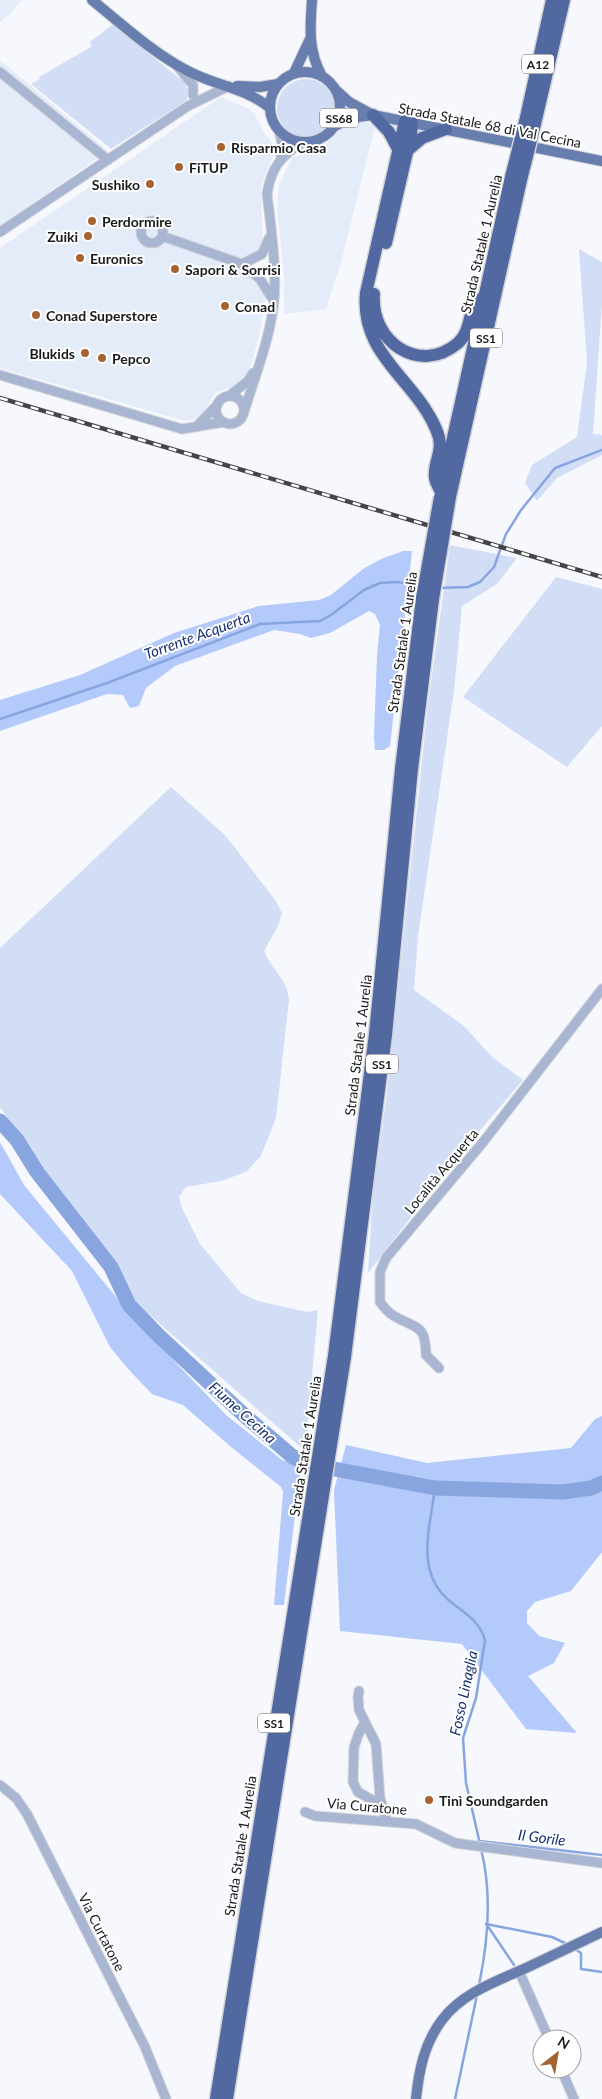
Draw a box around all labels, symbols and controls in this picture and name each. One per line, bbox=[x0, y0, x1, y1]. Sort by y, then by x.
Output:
road number: A12 bbox=[522, 54, 554, 74]
street label: Strada Statale 68 di Val Cecina bbox=[397, 99, 583, 151]
road number: SS68 bbox=[320, 109, 358, 128]
place label: Risparmio Casa bbox=[231, 139, 326, 156]
marker: Risparmio Casa bbox=[215, 141, 227, 153]
place label: FiTUP bbox=[189, 159, 228, 176]
marker: FiTUP bbox=[173, 161, 185, 173]
street label: Strada Statale 1 Aurelia bbox=[457, 173, 505, 315]
place label: Sushiko bbox=[92, 176, 140, 193]
marker: Sushiko bbox=[144, 178, 156, 190]
place label: Perdormire bbox=[102, 213, 172, 230]
marker: Perdormire bbox=[86, 215, 98, 227]
place label: Zuiki bbox=[47, 228, 78, 245]
marker: Zuiki bbox=[82, 230, 94, 242]
place label: Euronics bbox=[90, 250, 143, 267]
marker: Euronics bbox=[74, 252, 86, 264]
place label: Sapori & Sorrisi bbox=[185, 261, 281, 278]
marker: Sapori & Sorrisi bbox=[169, 263, 181, 275]
place label: Conad bbox=[235, 298, 275, 315]
marker: Conad bbox=[219, 300, 231, 312]
place label: Conad Superstore bbox=[46, 307, 158, 324]
marker: Conad Superstore bbox=[30, 309, 42, 321]
road number: SS1 bbox=[470, 328, 502, 348]
place label: Blukids bbox=[29, 345, 75, 362]
marker: Blukids bbox=[79, 347, 91, 359]
place label: Pepco bbox=[112, 350, 150, 367]
marker: Pepco bbox=[96, 352, 108, 364]
street label: Strada Statale 1 Aurelia bbox=[384, 570, 420, 714]
water label: Torrente Acquerta bbox=[142, 607, 253, 663]
street label: Strada Statale 1 Aurelia bbox=[341, 973, 375, 1117]
road number: SS1 bbox=[366, 1054, 398, 1074]
street label: Località Acquerta bbox=[400, 1125, 482, 1217]
street label: Strada Statale 1 Aurelia bbox=[285, 1374, 325, 1518]
water label: Fiume Cecina bbox=[206, 1377, 280, 1447]
water label: Fosso Linaglia bbox=[445, 1649, 481, 1737]
road number: SS1 bbox=[258, 1714, 290, 1732]
street label: Strada Statale 1 Aurelia bbox=[220, 1774, 260, 1918]
place label: Tinì Soundgarden bbox=[439, 1792, 548, 1809]
street label: Via Curatone bbox=[326, 1794, 408, 1818]
marker: Tinì Soundgarden bbox=[423, 1794, 435, 1806]
water label: Il Gorile bbox=[517, 1825, 567, 1849]
street label: Via Curtatone bbox=[75, 1890, 129, 1974]
north arrow bbox=[532, 2029, 582, 2079]
text: N bbox=[555, 2032, 573, 2052]

